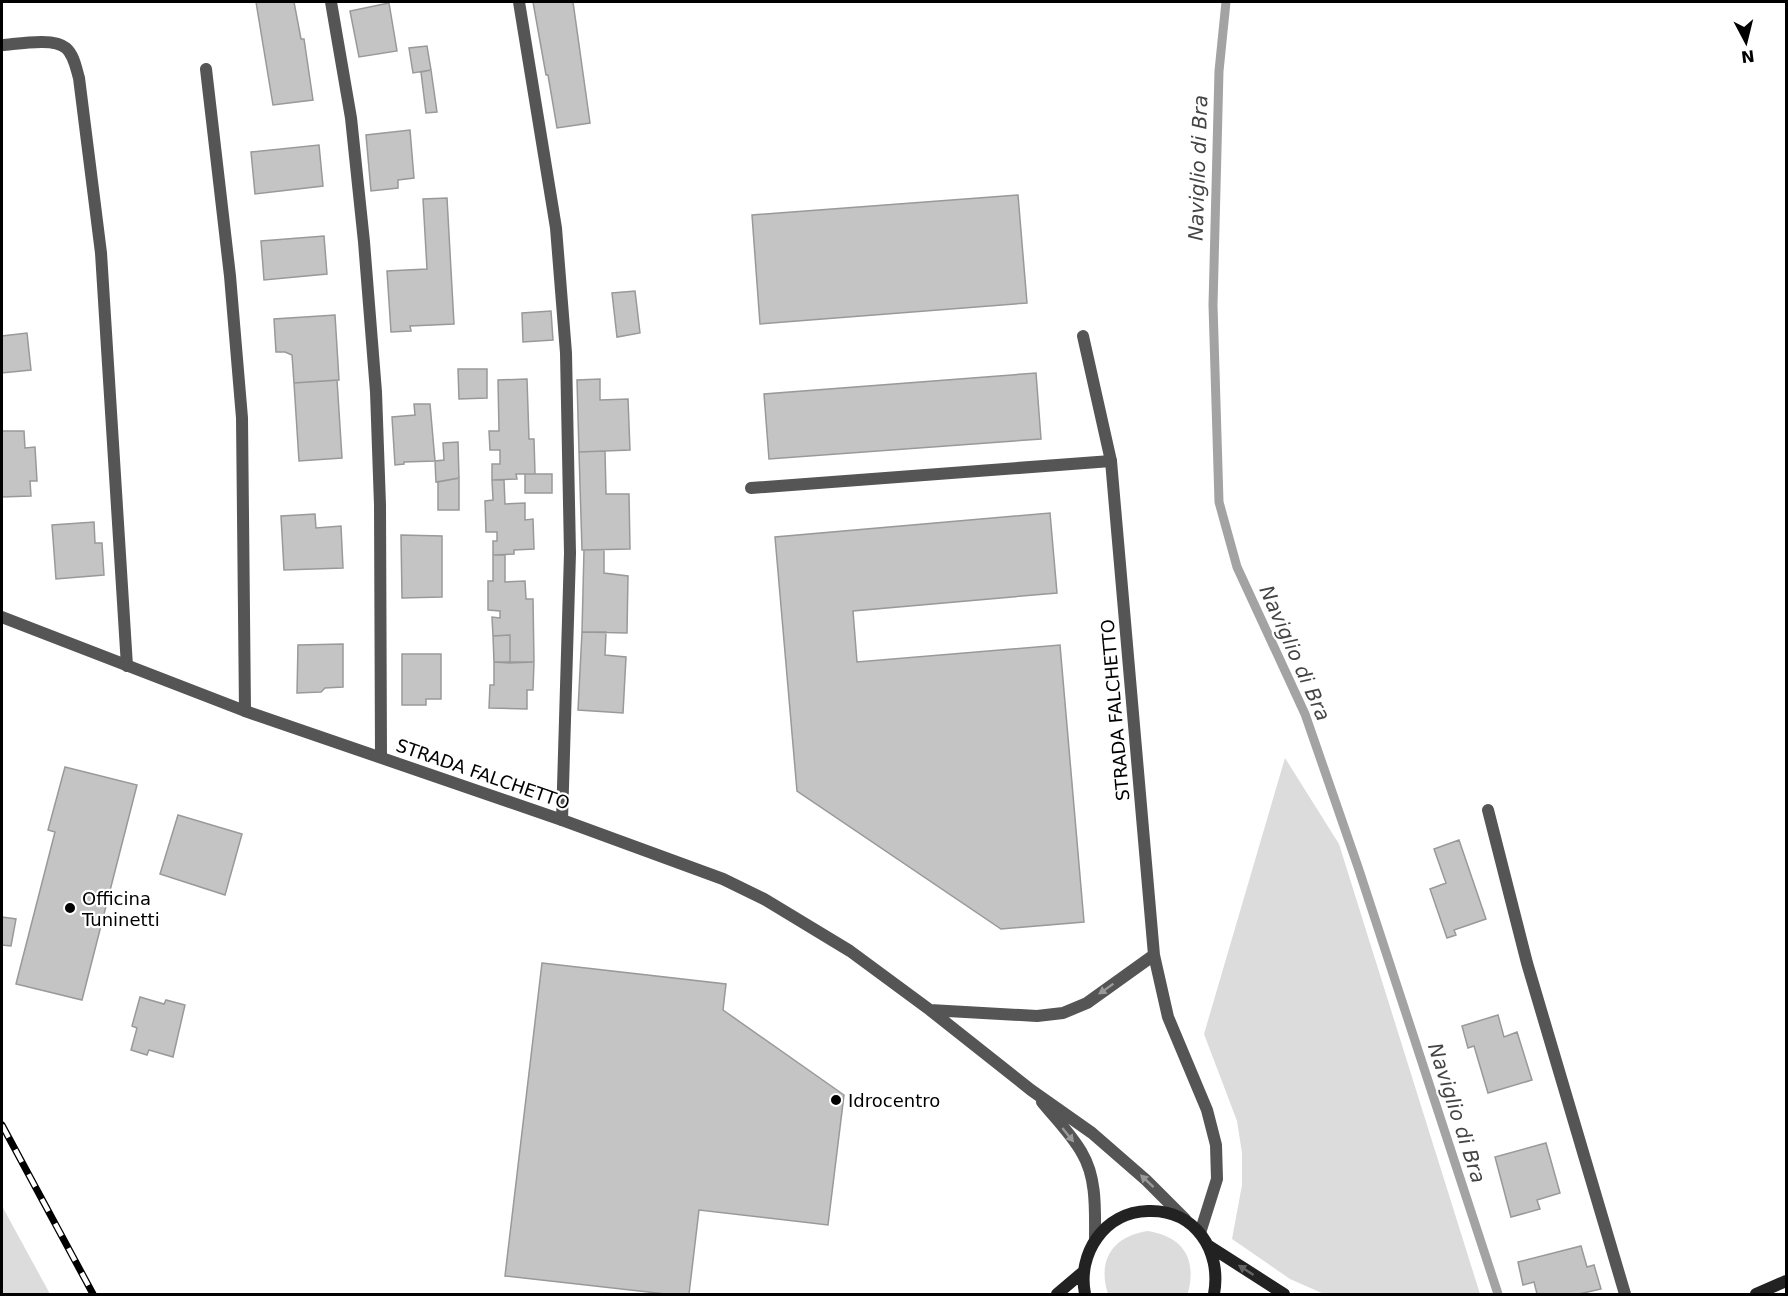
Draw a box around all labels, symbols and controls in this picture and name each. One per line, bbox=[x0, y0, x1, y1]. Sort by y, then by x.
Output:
north arrow bbox=[1716, 12, 1776, 72]
text: N bbox=[1740, 46, 1756, 67]
water label: Naviglio di Bra bbox=[1183, 95, 1213, 241]
water label: Naviglio di Bra bbox=[1254, 582, 1336, 724]
street label: STRADA FALCHETTO bbox=[1097, 618, 1133, 802]
street label: STRADA FALCHETTO bbox=[393, 734, 573, 814]
place label: Officina Tuninetti bbox=[81, 888, 160, 930]
marker: Officina Tuninetti bbox=[63, 901, 77, 915]
one-way arrow bbox=[1099, 983, 1115, 995]
water label: Naviglio di Bra bbox=[1423, 1040, 1491, 1186]
place label: Idrocentro bbox=[848, 1090, 940, 1111]
marker: Idrocentro bbox=[829, 1093, 843, 1107]
one-way arrow bbox=[1062, 1127, 1075, 1143]
one-way arrow bbox=[1139, 1174, 1154, 1188]
one-way arrow bbox=[1238, 1265, 1255, 1276]

